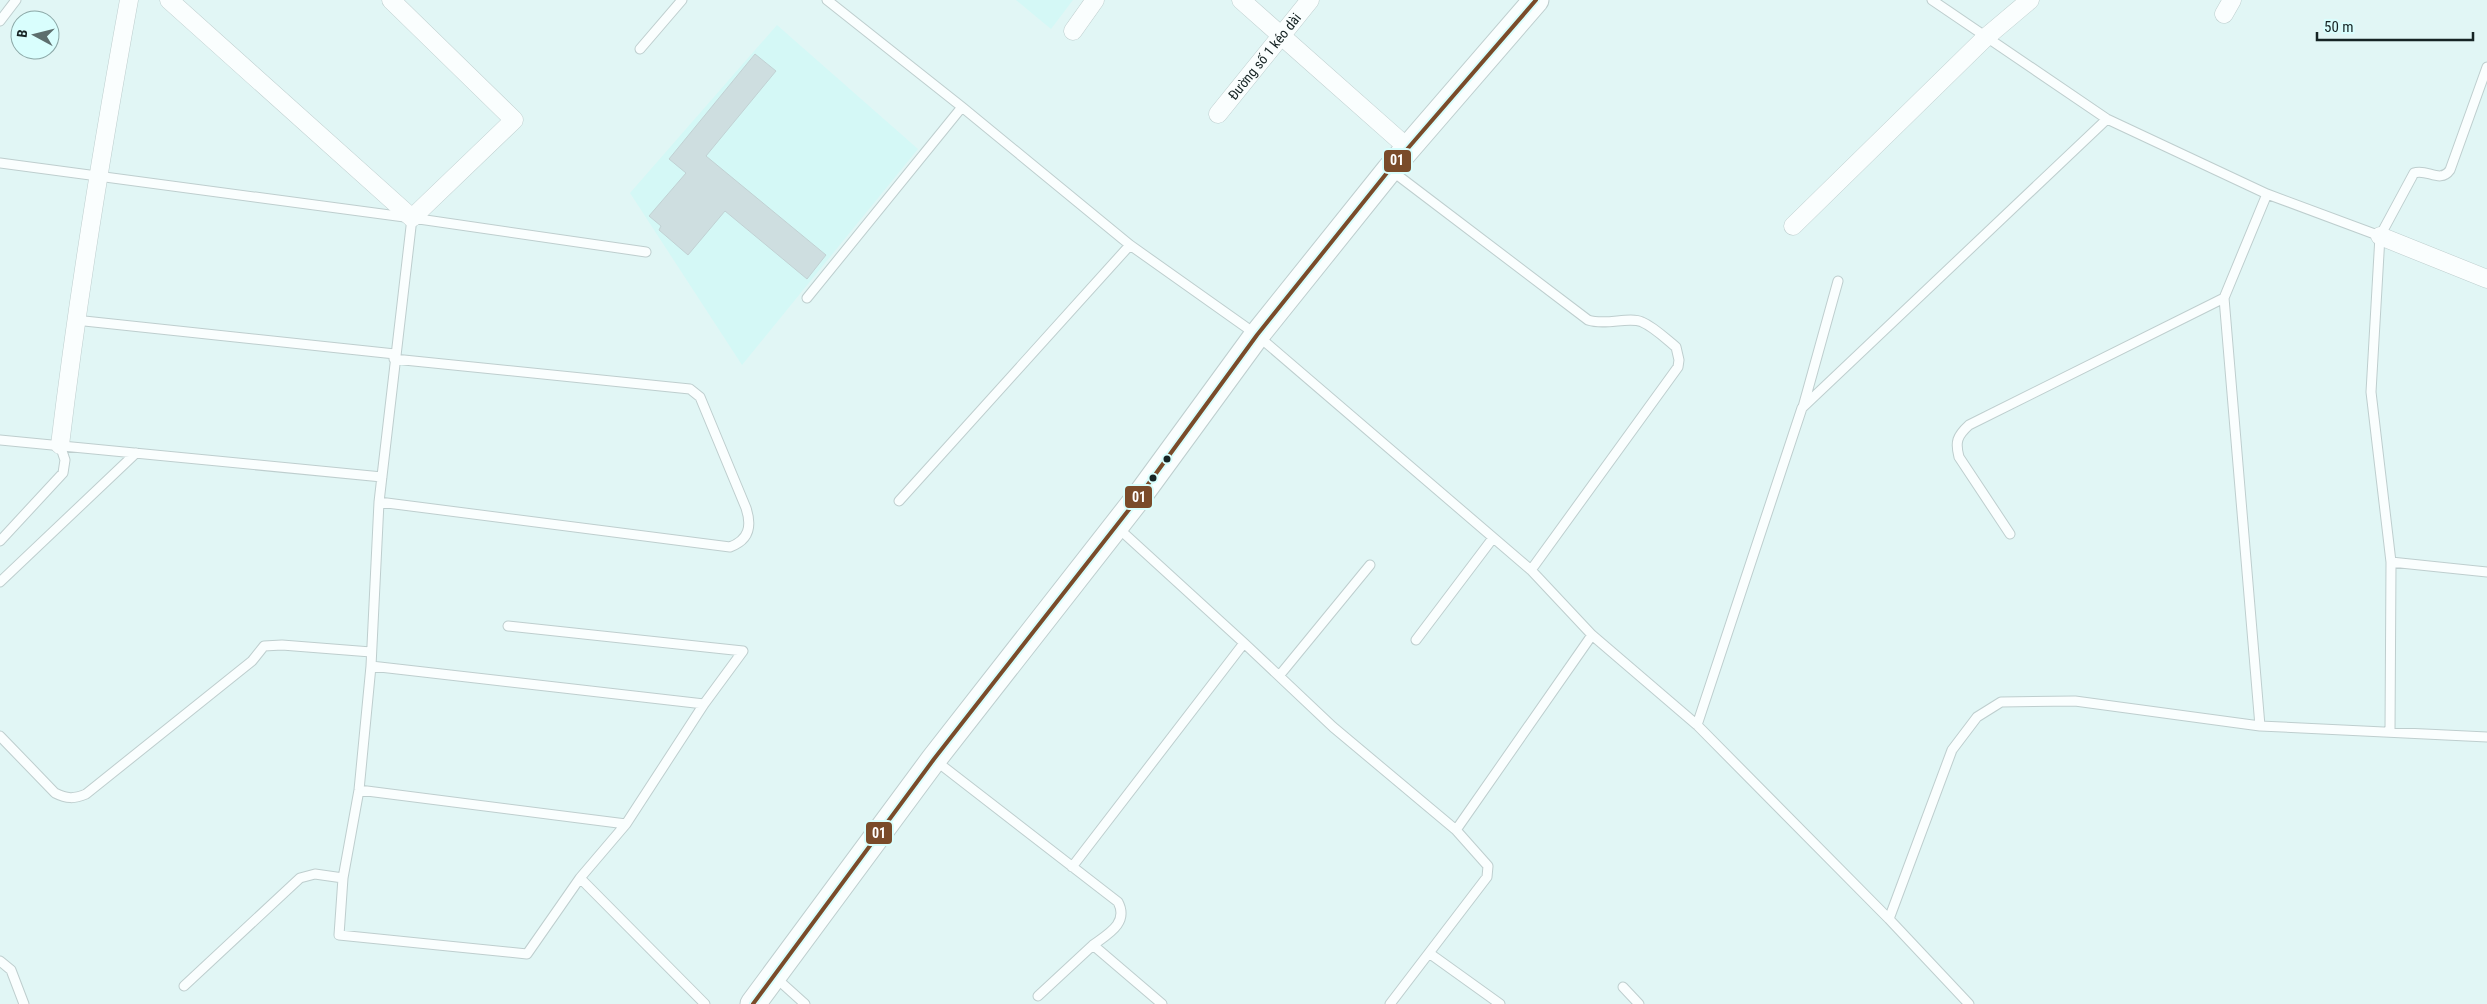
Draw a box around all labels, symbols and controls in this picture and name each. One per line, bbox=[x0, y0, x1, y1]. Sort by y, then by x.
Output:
north arrow bbox=[10, 10, 60, 60]
street label: Đường số 1 kéo dài bbox=[1225, 10, 1304, 103]
scale bar bbox=[2317, 10, 2473, 42]
text: 50 m bbox=[2324, 18, 2354, 36]
text: B bbox=[14, 28, 31, 38]
line badge: 01 bbox=[1383, 149, 1412, 173]
text: 01 bbox=[1390, 152, 1404, 168]
unlabelled marker bbox=[1162, 454, 1172, 464]
unlabelled marker bbox=[1148, 473, 1158, 483]
line badge: 01 bbox=[1124, 485, 1153, 509]
text: 01 bbox=[1132, 489, 1146, 505]
line badge: 01 bbox=[865, 821, 893, 845]
text: 01 bbox=[872, 825, 886, 841]

